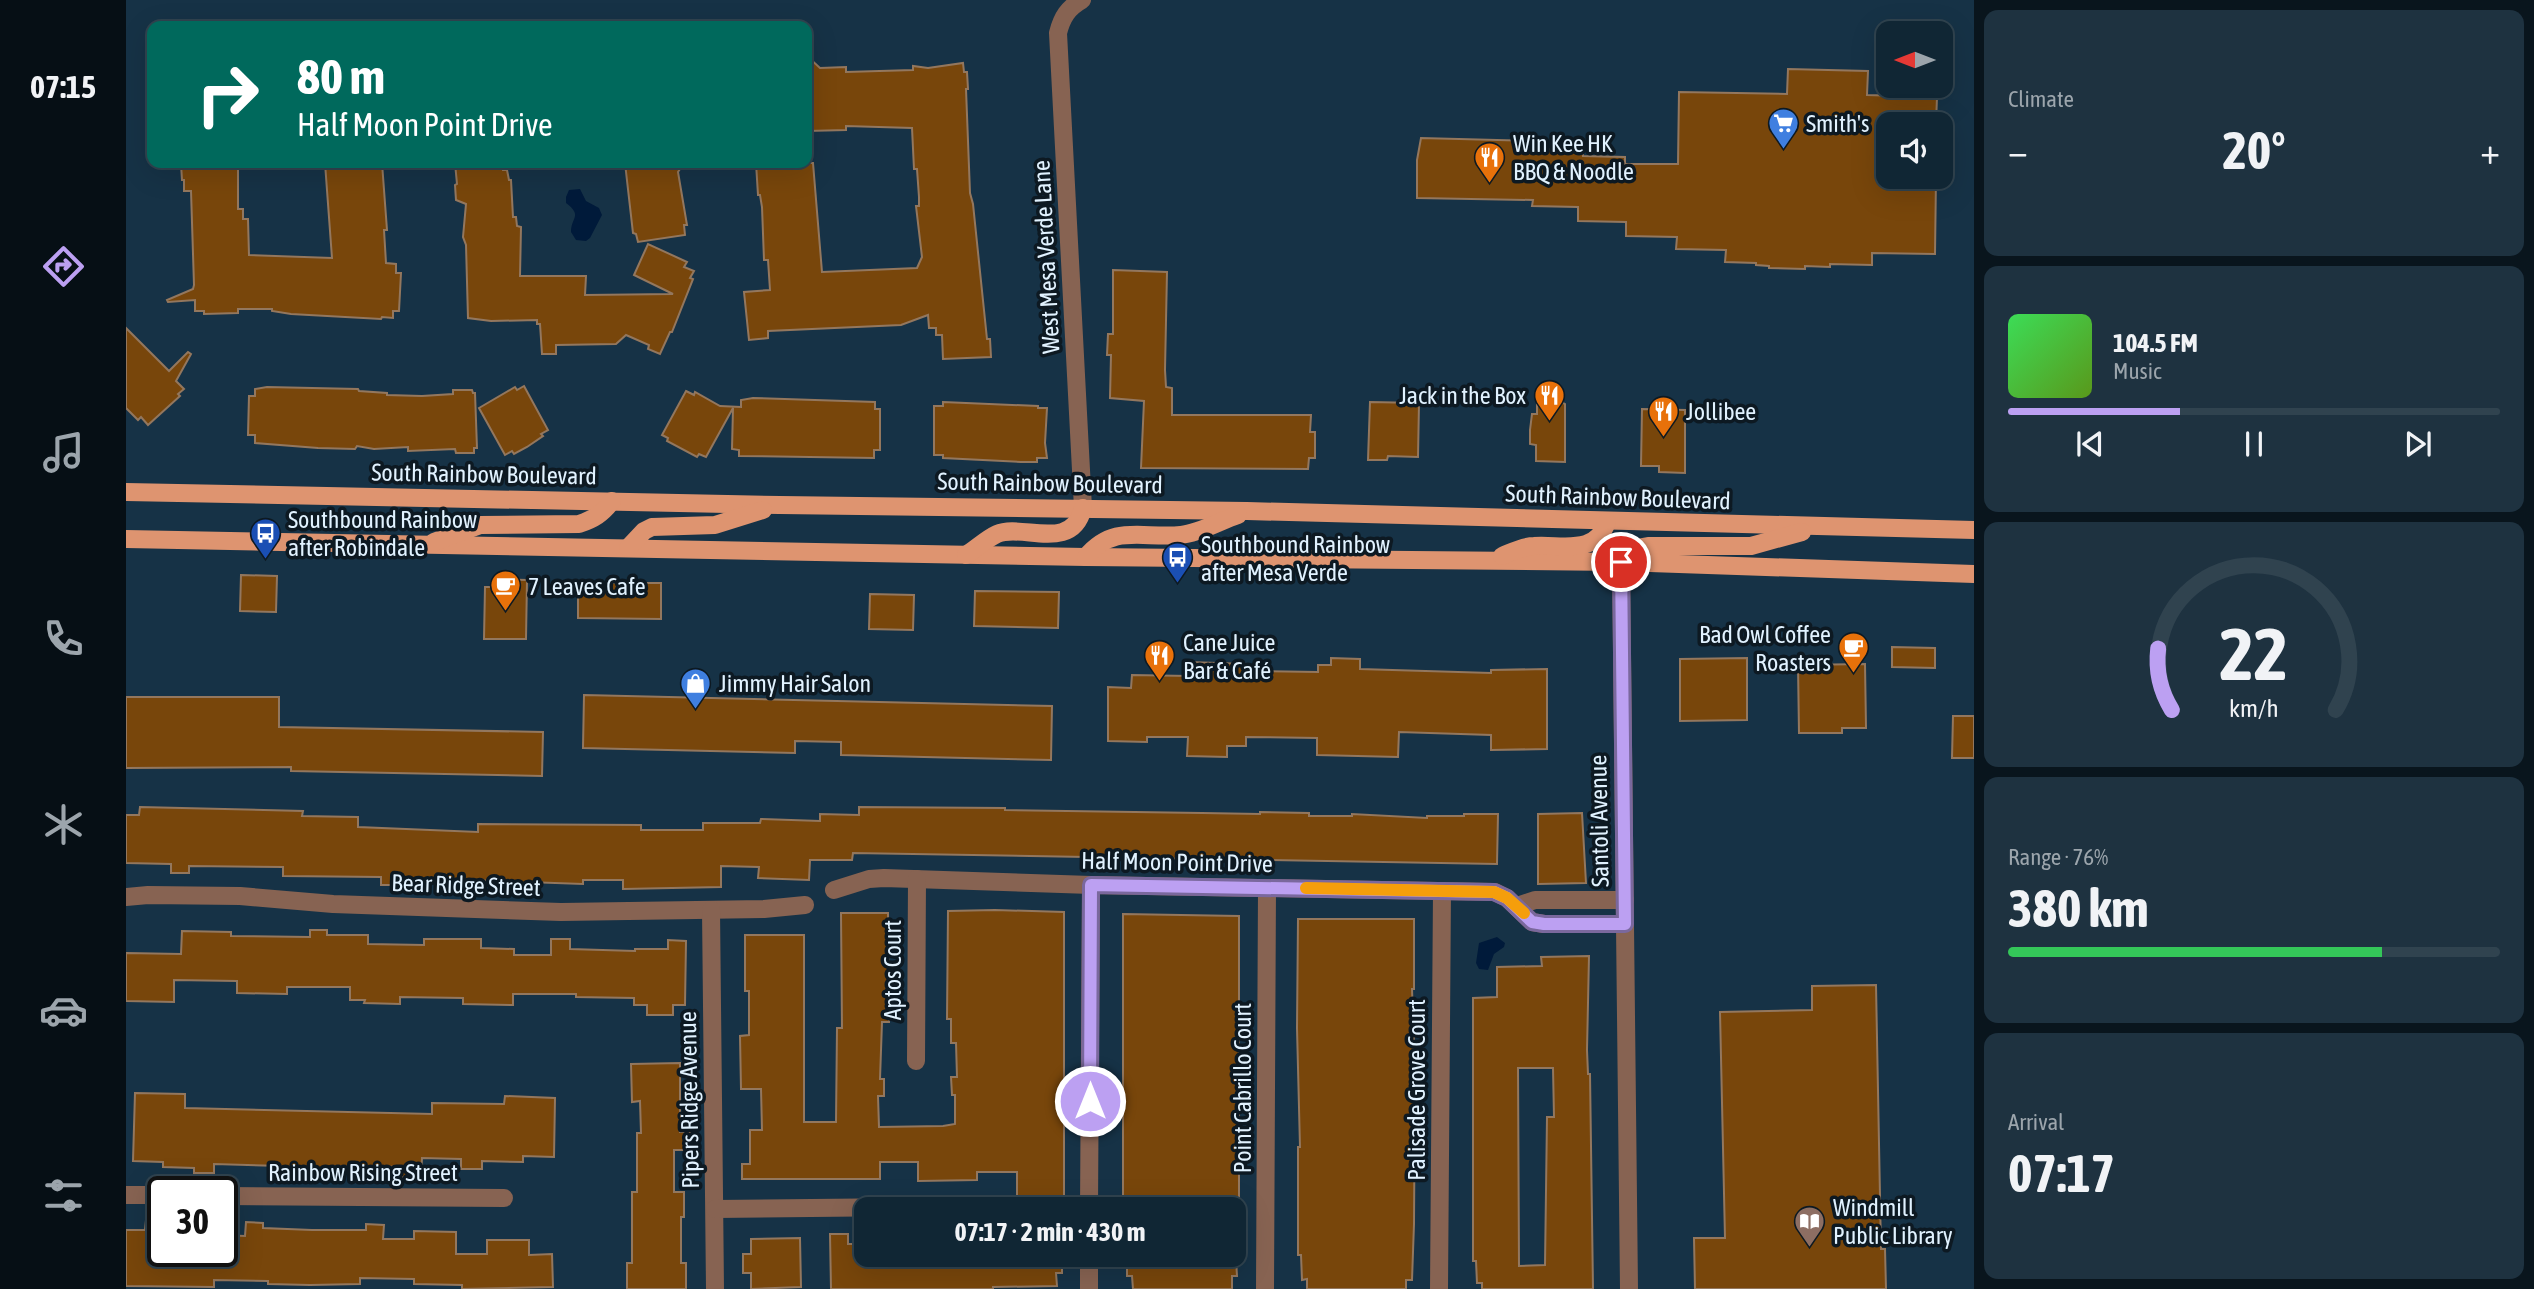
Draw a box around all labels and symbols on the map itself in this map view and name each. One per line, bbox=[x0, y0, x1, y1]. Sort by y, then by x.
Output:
north arrow bbox=[1876, 21, 1953, 98]
supermarket icon: Smith's bbox=[1766, 106, 1800, 150]
place label: Smith's bbox=[1806, 110, 1869, 137]
place label: Win Kee HK BBQ & Noodle bbox=[1513, 130, 1634, 185]
restaurant icon: Win Kee HK BBQ & Noodle bbox=[1473, 140, 1507, 184]
street label: West Mesa Verde Lane bbox=[1027, 160, 1065, 354]
restaurant icon: Jack in the Box bbox=[1532, 378, 1566, 422]
place label: Jack in the Box bbox=[1399, 382, 1526, 409]
restaurant icon: Jollibee bbox=[1646, 394, 1680, 438]
place label: Jollibee bbox=[1686, 398, 1756, 425]
street label: South Rainbow Boulevard bbox=[371, 459, 597, 489]
street label: South Rainbow Boulevard bbox=[937, 468, 1163, 498]
street label: South Rainbow Boulevard bbox=[1505, 480, 1731, 514]
place label: Southbound Rainbow after Robindale bbox=[288, 506, 477, 561]
bus stop icon: Southbound Rainbow after Robindale bbox=[248, 516, 282, 560]
place label: Southbound Rainbow after Mesa Verde bbox=[1201, 531, 1390, 586]
pin bbox=[1591, 532, 1651, 592]
bus stop icon: Southbound Rainbow after Mesa Verde bbox=[1161, 541, 1195, 585]
cafe icon: 7 Leaves Cafe bbox=[488, 569, 522, 613]
place label: 7 Leaves Cafe bbox=[528, 573, 646, 600]
place label: Bad Owl Coffee Roasters bbox=[1699, 621, 1831, 676]
place label: Cane Juice Bar & Café bbox=[1183, 629, 1275, 684]
cafe icon: Bad Owl Coffee Roasters bbox=[1837, 631, 1871, 675]
restaurant icon: Cane Juice Bar & Café bbox=[1143, 639, 1177, 683]
shop icon: Jimmy Hair Salon bbox=[679, 666, 713, 710]
place label: Jimmy Hair Salon bbox=[719, 670, 871, 697]
street label: Santoli Avenue bbox=[1584, 755, 1614, 887]
street label: Half Moon Point Drive bbox=[1081, 847, 1273, 877]
street label: Bear Ridge Street bbox=[391, 869, 541, 901]
street label: Aptos Court bbox=[879, 920, 906, 1020]
street label: Palisade Grove Court bbox=[1403, 999, 1430, 1181]
street label: Point Cabrillo Court bbox=[1229, 1003, 1256, 1173]
street label: Pipers Ridge Avenue bbox=[674, 1011, 704, 1189]
position arrow bbox=[1053, 1064, 1127, 1138]
street label: Rainbow Rising Street bbox=[268, 1159, 458, 1186]
speed limit sign: 30 bbox=[147, 1176, 238, 1267]
place label: Windmill Public Library bbox=[1833, 1194, 1953, 1249]
library icon: Windmill Public Library bbox=[1793, 1204, 1827, 1248]

